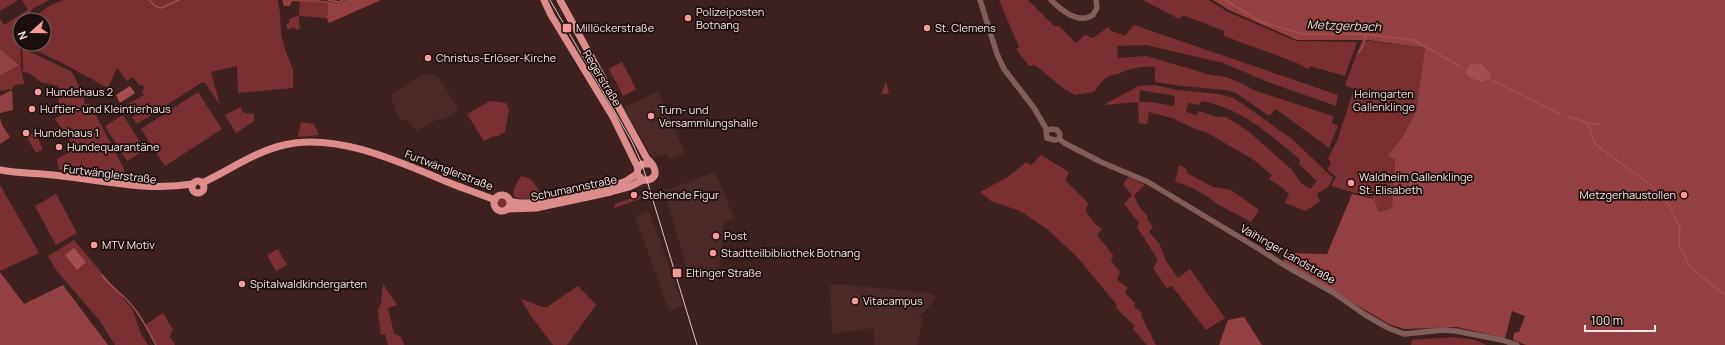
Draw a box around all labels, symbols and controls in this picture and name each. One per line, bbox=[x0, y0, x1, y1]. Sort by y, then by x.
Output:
place label: Polizeiposten Botnang bbox=[696, 4, 764, 32]
north arrow bbox=[12, 12, 52, 52]
marker: Polizeiposten Botnang bbox=[683, 13, 693, 23]
water label: Metzgerbach bbox=[1307, 16, 1382, 35]
place label: Millöckerstraße bbox=[576, 20, 655, 35]
place label: St. Clemens bbox=[935, 20, 996, 35]
marker: Millöckerstraße bbox=[561, 22, 573, 34]
marker: St. Clemens bbox=[922, 23, 932, 33]
text: N bbox=[14, 29, 31, 42]
street label: Regerstraße bbox=[580, 47, 625, 109]
place label: Christus-Erlöser-Kirche bbox=[436, 50, 557, 65]
marker: Christus-Erlöser-Kirche bbox=[423, 53, 433, 63]
place label: Hundehaus 2 bbox=[46, 84, 113, 99]
park label: Heimgarten Gallenklinge bbox=[1353, 86, 1416, 114]
marker: Hundehaus 2 bbox=[33, 87, 43, 97]
place label: Huftier- und Kleintierhaus bbox=[40, 101, 171, 116]
place label: Turn- und Versammlungshalle bbox=[659, 102, 758, 130]
marker: Huftier- und Kleintierhaus bbox=[27, 104, 37, 114]
marker: Turn- und Versammlungshalle bbox=[646, 111, 656, 121]
place label: Hundehaus 1 bbox=[34, 125, 99, 140]
marker: Hundehaus 1 bbox=[21, 128, 31, 138]
place label: Hundequarantäne bbox=[67, 139, 160, 154]
marker: Hundequarantäne bbox=[54, 142, 64, 152]
street label: Furtwänglerstraße bbox=[403, 146, 496, 193]
street label: Furtwänglerstraße bbox=[63, 160, 158, 187]
place label: Waldheim Gallenklinge St. Elisabeth bbox=[1359, 169, 1473, 197]
street label: Schumannstraße bbox=[530, 171, 619, 204]
marker: Waldheim Gallenklinge St. Elisabeth bbox=[1346, 178, 1356, 188]
place label: Stehende Figur bbox=[642, 187, 719, 202]
place label: Metzgerhaustollen bbox=[1580, 187, 1676, 202]
marker: Stehende Figur bbox=[629, 190, 639, 200]
marker: Metzgerhaustollen bbox=[1679, 190, 1689, 200]
street label: Vaihinger Landstraße bbox=[1238, 220, 1339, 287]
place label: Post bbox=[724, 228, 747, 243]
marker: Post bbox=[711, 231, 721, 241]
place label: MTV Motiv bbox=[102, 237, 155, 252]
marker: MTV Motiv bbox=[89, 240, 99, 250]
place label: Stadtteilbibliothek Botnang bbox=[721, 245, 860, 260]
marker: Stadtteilbibliothek Botnang bbox=[708, 248, 718, 258]
place label: Eltinger Straße bbox=[686, 265, 762, 280]
marker: Eltinger Straße bbox=[671, 267, 683, 279]
place label: Spitalwaldkindergarten bbox=[250, 276, 367, 291]
marker: Spitalwaldkindergarten bbox=[237, 279, 247, 289]
place label: Vitacampus bbox=[863, 293, 923, 308]
marker: Vitacampus bbox=[850, 296, 860, 306]
scale bar bbox=[1585, 307, 1655, 333]
text: 100 m bbox=[1591, 312, 1623, 329]

